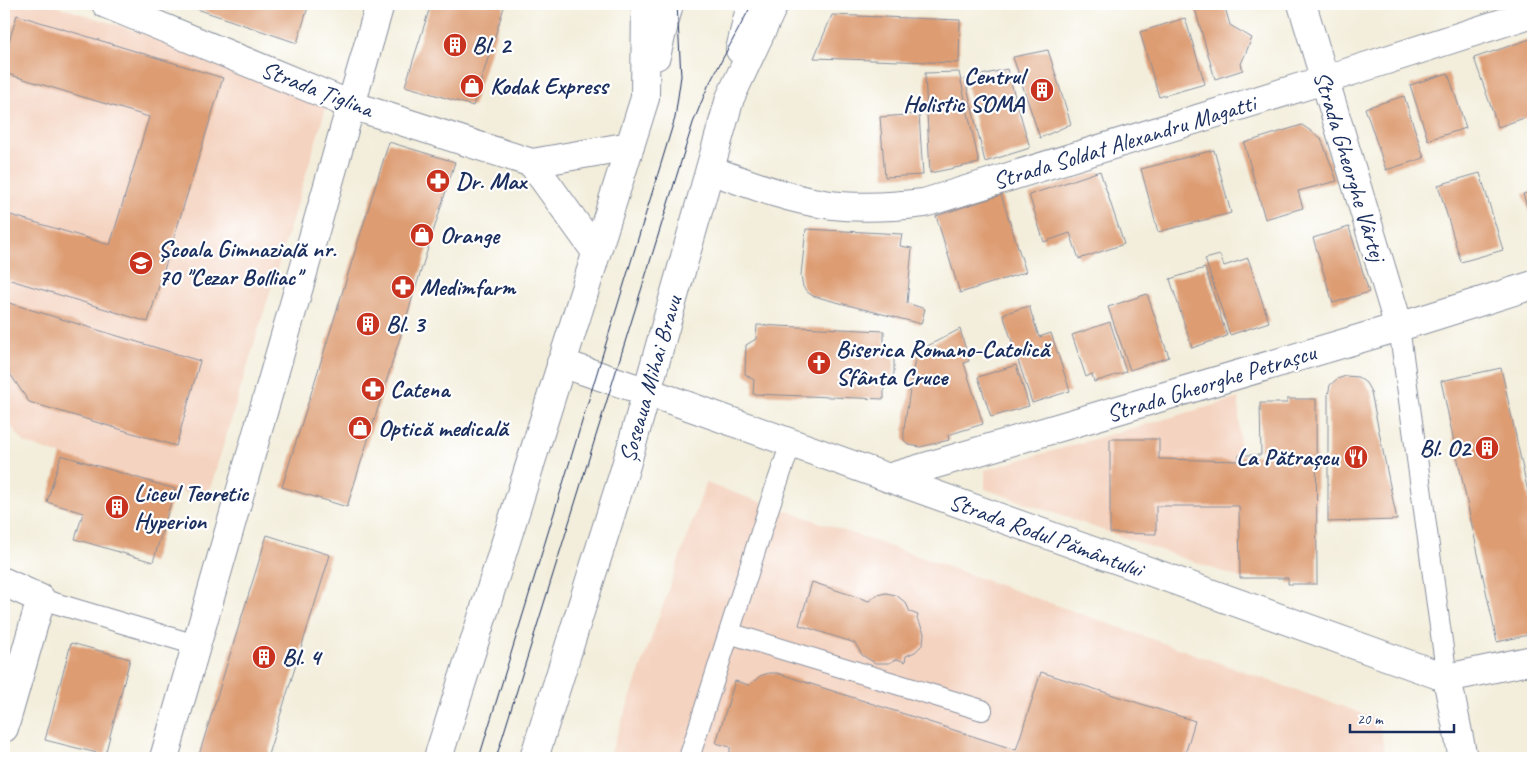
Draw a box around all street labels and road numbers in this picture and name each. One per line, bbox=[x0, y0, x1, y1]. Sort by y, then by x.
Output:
street label: Strada Țiglina bbox=[257, 54, 379, 125]
street label: Strada Gheorghe Vârtej bbox=[1307, 67, 1394, 267]
street label: Strada Soldat Alexandru Magatti bbox=[989, 87, 1261, 196]
street label: Șoseaua Mihai Bravu bbox=[612, 290, 689, 466]
street label: Strada Gheorghe Petrașcu bbox=[1103, 336, 1321, 429]
street label: Strada Rodul Pământului bbox=[945, 486, 1150, 585]

